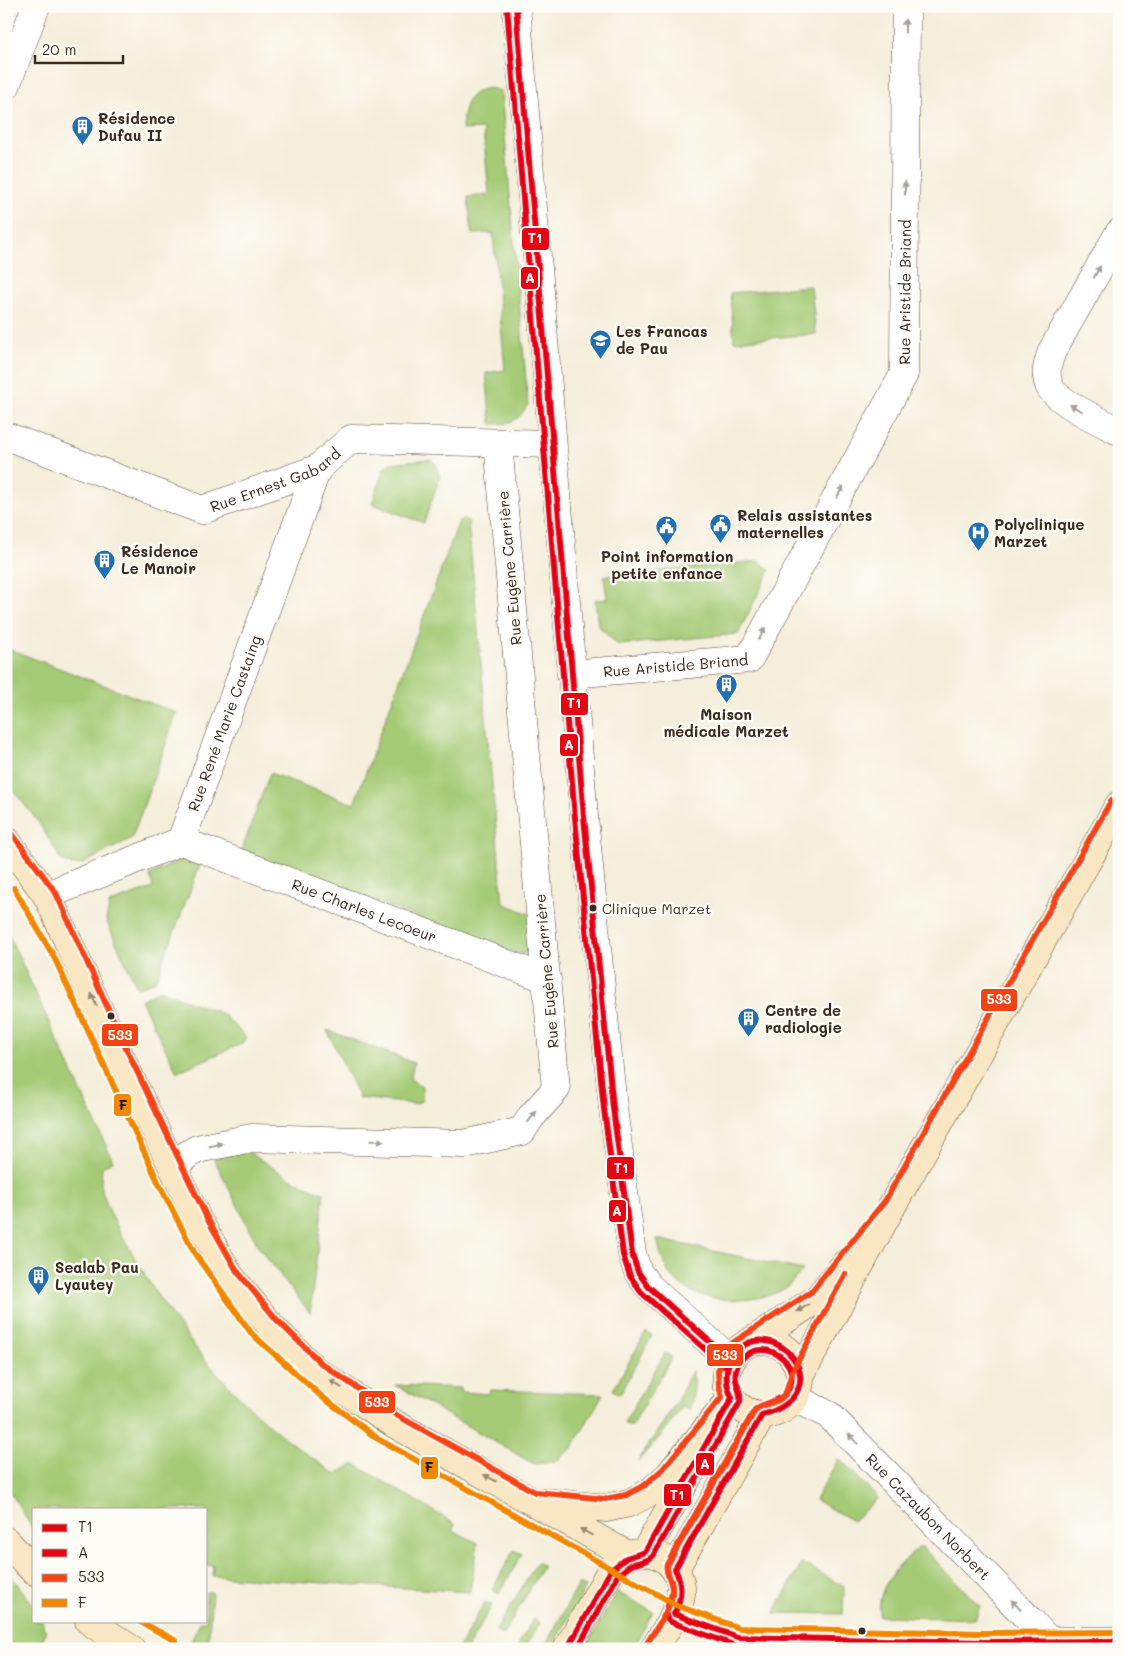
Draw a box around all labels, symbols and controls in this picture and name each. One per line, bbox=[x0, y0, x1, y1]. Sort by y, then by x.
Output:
one-way arrow bbox=[901, 17, 909, 33]
scale bar bbox=[35, 32, 122, 64]
text: 20 m bbox=[42, 39, 76, 59]
place label: Résidence Dufau II bbox=[98, 108, 175, 145]
building icon: Résidence Dufau II bbox=[70, 115, 94, 146]
one-way arrow bbox=[901, 180, 909, 196]
street label: Rue Aristide Briand bbox=[894, 219, 915, 365]
line badge: T1 bbox=[521, 227, 550, 251]
text: T1 bbox=[528, 228, 542, 247]
one-way arrow bbox=[1092, 265, 1101, 279]
line badge: A bbox=[520, 266, 539, 290]
text: A bbox=[525, 268, 535, 287]
place label: Les Francas de Pau bbox=[616, 321, 708, 358]
school or university icon: Les Francas de Pau bbox=[588, 328, 612, 359]
one-way arrow bbox=[1070, 403, 1083, 412]
street label: Rue Ernest Gabard bbox=[207, 443, 344, 516]
one-way arrow bbox=[835, 485, 844, 498]
street label: Rue Eugène Carrière bbox=[492, 490, 526, 646]
place label: Relais assistantes maternelles bbox=[737, 505, 872, 542]
public building icon: Relais assistantes maternelles bbox=[709, 512, 733, 543]
place label: Polyclinique Marzet bbox=[994, 514, 1085, 551]
public building icon: Point information petite enfance bbox=[655, 515, 679, 546]
hospital icon: Polyclinique Marzet bbox=[966, 521, 990, 552]
place label: Résidence Le Manoir bbox=[121, 541, 198, 578]
place label: Point information petite enfance bbox=[601, 546, 733, 583]
building icon: Résidence Le Manoir bbox=[93, 548, 117, 579]
one-way arrow bbox=[758, 627, 766, 642]
street label: Rue René Marie Castaing bbox=[183, 632, 266, 814]
street label: Rue Aristide Briand bbox=[602, 649, 749, 681]
building icon: Maison médicale Marzet bbox=[714, 673, 738, 704]
line badge: T1 bbox=[560, 692, 589, 716]
text: T1 bbox=[567, 693, 581, 712]
place label: Maison médicale Marzet bbox=[663, 704, 789, 741]
line badge: A bbox=[559, 733, 579, 757]
text: A bbox=[564, 735, 574, 754]
street label: Rue Charles Lecoeur bbox=[289, 874, 440, 947]
street label: Rue Eugène Carrière bbox=[529, 893, 563, 1049]
place label: Clinique Marzet bbox=[602, 899, 711, 918]
marker: Clinique Marzet bbox=[588, 903, 598, 913]
line badge: 533 bbox=[980, 988, 1018, 1012]
text: 533 bbox=[987, 989, 1011, 1008]
one-way arrow bbox=[90, 993, 98, 1007]
place label: Centre de radiologie bbox=[765, 1000, 842, 1037]
building icon: Centre de radiologie bbox=[737, 1007, 761, 1038]
unlabelled marker bbox=[106, 1011, 116, 1021]
line badge: 533 bbox=[101, 1023, 139, 1047]
text: 533 bbox=[108, 1025, 132, 1044]
line badge: F bbox=[113, 1093, 132, 1117]
text: F bbox=[119, 1095, 128, 1114]
one-way arrow bbox=[526, 1111, 537, 1124]
one-way arrow bbox=[370, 1138, 386, 1146]
one-way arrow bbox=[208, 1141, 224, 1149]
line badge: T1 bbox=[606, 1156, 635, 1180]
text: T1 bbox=[614, 1158, 628, 1177]
line badge: A bbox=[608, 1199, 627, 1223]
text: A bbox=[612, 1201, 622, 1220]
place label: Sealab Pau Lyautey bbox=[55, 1257, 139, 1294]
building icon: Sealab Pau Lyautey bbox=[27, 1264, 51, 1295]
one-way arrow bbox=[796, 1304, 810, 1313]
line badge: 533 bbox=[706, 1343, 744, 1367]
text: 533 bbox=[713, 1345, 737, 1364]
one-way arrow bbox=[329, 1379, 343, 1389]
line badge: 533 bbox=[358, 1390, 396, 1414]
text: 533 bbox=[365, 1392, 389, 1411]
one-way arrow bbox=[847, 1433, 859, 1445]
street label: Rue Cazaubon Norbert bbox=[862, 1449, 995, 1584]
line badge: A bbox=[695, 1452, 715, 1476]
text: A bbox=[700, 1454, 710, 1473]
line badge: F bbox=[420, 1456, 439, 1480]
text: F bbox=[425, 1457, 434, 1476]
one-way arrow bbox=[483, 1473, 496, 1482]
line badge: T1 bbox=[663, 1483, 692, 1507]
text: T1 bbox=[670, 1485, 684, 1504]
legend bbox=[32, 1508, 208, 1622]
text: T1 bbox=[78, 1516, 93, 1536]
one-way arrow bbox=[580, 1527, 593, 1536]
text: A bbox=[78, 1542, 88, 1562]
text: 533 bbox=[78, 1566, 105, 1586]
text: F bbox=[78, 1592, 86, 1612]
one-way arrow bbox=[1010, 1600, 1022, 1612]
unlabelled marker bbox=[857, 1626, 867, 1636]

